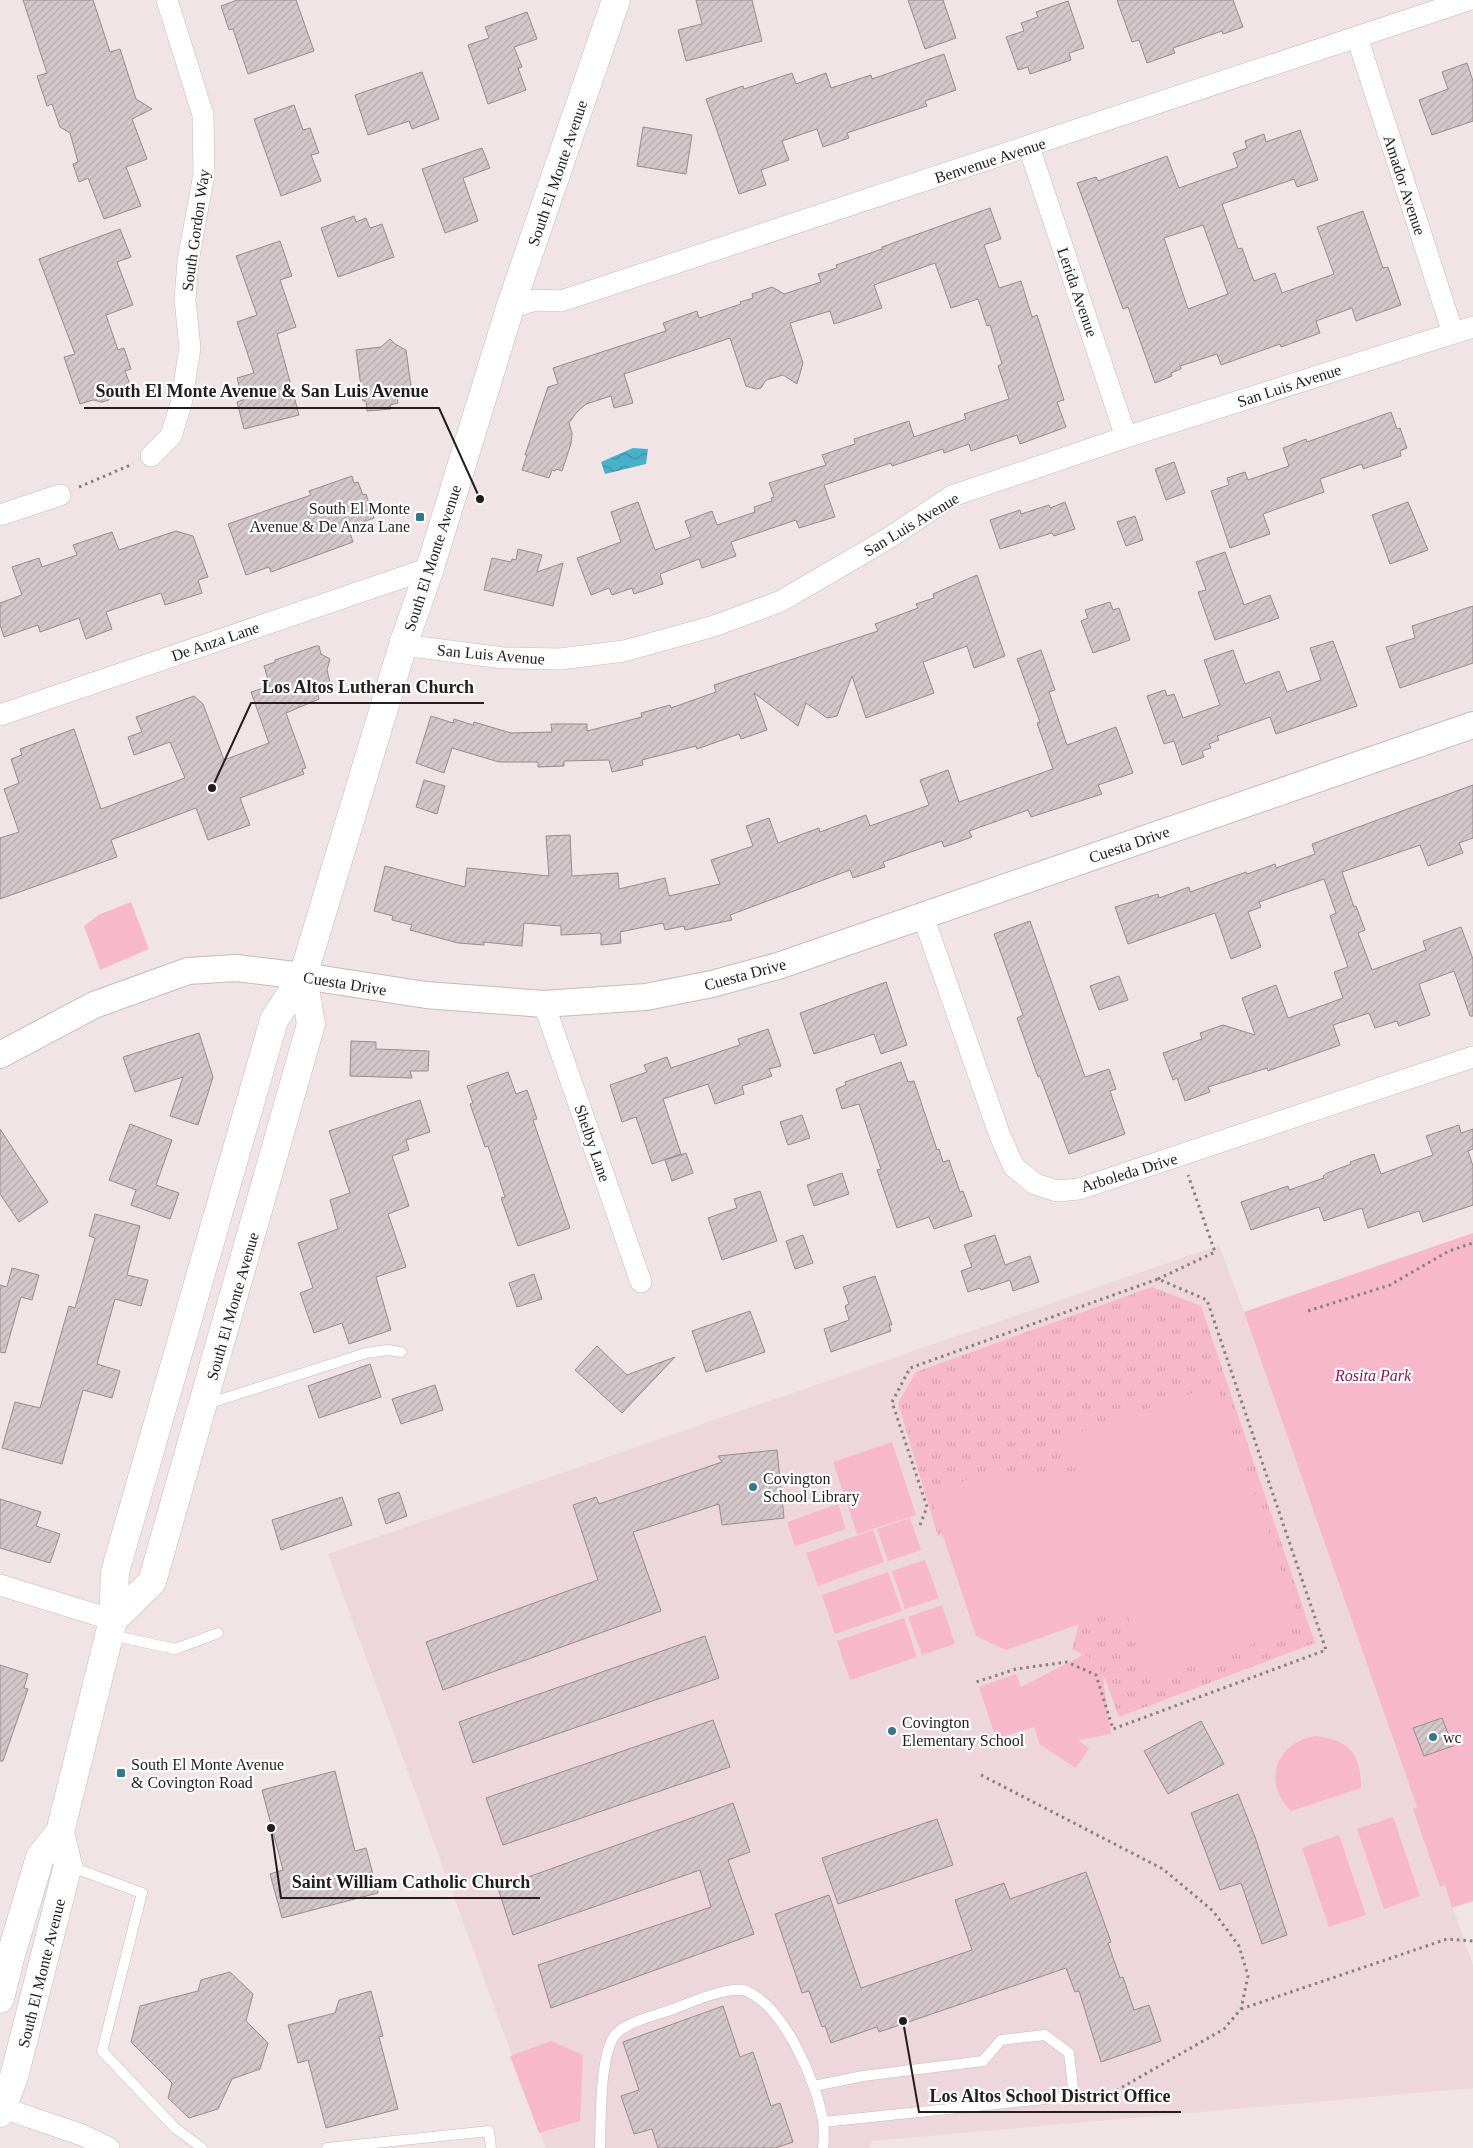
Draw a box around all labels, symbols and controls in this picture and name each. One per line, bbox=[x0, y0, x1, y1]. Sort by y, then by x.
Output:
street label: South El Monte Avenue bbox=[525, 98, 590, 248]
street label: Amador Avenue bbox=[1380, 133, 1429, 237]
street label: Benvenue Avenue bbox=[933, 135, 1048, 186]
street label: South Gordon Way bbox=[179, 168, 213, 292]
street label: Lerida Avenue bbox=[1054, 245, 1101, 339]
street label: San Luis Avenue bbox=[1235, 361, 1343, 410]
callout: South El Monte Avenue & San Luis Avenue bbox=[84, 375, 439, 408]
text: South El Monte Avenue & San Luis Avenue bbox=[96, 381, 428, 401]
street label: South El Monte Avenue bbox=[401, 483, 464, 634]
street label: San Luis Avenue bbox=[861, 489, 962, 560]
place label: South El Monte Avenue & De Anza Lane bbox=[249, 500, 410, 535]
marker: South El Monte Avenue & De Anza Lane bbox=[414, 511, 426, 523]
street label: De Anza Lane bbox=[169, 619, 261, 664]
street label: San Luis Avenue bbox=[436, 641, 546, 668]
callout: Los Altos Lutheran Church bbox=[251, 670, 484, 703]
text: Los Altos Lutheran Church bbox=[262, 677, 474, 697]
street label: Cuesta Drive bbox=[1087, 823, 1172, 866]
street label: Cuesta Drive bbox=[702, 955, 788, 994]
street label: Cuesta Drive bbox=[302, 969, 388, 998]
street label: Shelby Lane bbox=[570, 1102, 614, 1184]
street label: Arboleda Drive bbox=[1079, 1150, 1179, 1195]
street label: South El Monte Avenue bbox=[203, 1230, 262, 1382]
park label: Rosita Park bbox=[1334, 1367, 1412, 1384]
place label: Covington School Library bbox=[763, 1470, 859, 1506]
marker: Covington School Library bbox=[747, 1481, 759, 1493]
place label: Covington Elementary School bbox=[902, 1714, 1025, 1750]
marker: Covington Elementary School bbox=[886, 1725, 898, 1737]
place label: wc bbox=[1443, 1729, 1462, 1746]
marker: wc bbox=[1427, 1731, 1439, 1743]
place label: South El Monte Avenue & Covington Road bbox=[131, 1756, 284, 1792]
marker: South El Monte Avenue & Covington Road bbox=[115, 1767, 127, 1779]
callout: Saint William Catholic Church bbox=[281, 1865, 540, 1898]
text: Saint William Catholic Church bbox=[292, 1872, 530, 1892]
street label: South El Monte Avenue bbox=[15, 1897, 68, 2049]
callout: Los Altos School District Office bbox=[919, 2079, 1181, 2112]
text: Los Altos School District Office bbox=[930, 2086, 1170, 2106]

